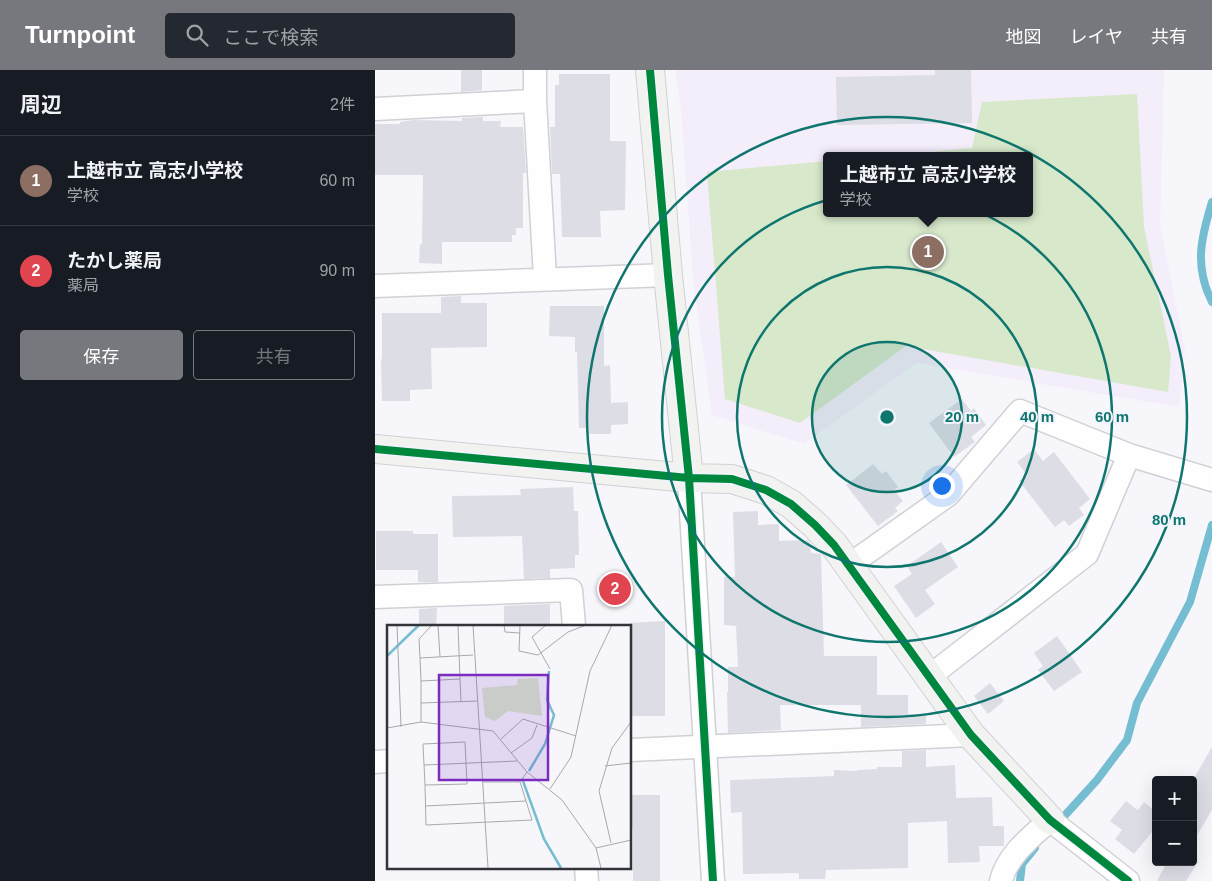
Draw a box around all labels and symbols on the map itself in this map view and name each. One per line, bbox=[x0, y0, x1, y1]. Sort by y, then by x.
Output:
pin: 1 bbox=[912, 233, 944, 271]
centre of rings bbox=[878, 408, 896, 426]
text: 20 m bbox=[945, 408, 979, 425]
text: 40 m bbox=[1020, 408, 1054, 425]
text: 60 m bbox=[1095, 408, 1129, 425]
your location bbox=[929, 473, 955, 499]
text: 80 m bbox=[1152, 511, 1186, 528]
pin: 2 bbox=[599, 570, 631, 608]
inset map bbox=[387, 625, 631, 868]

